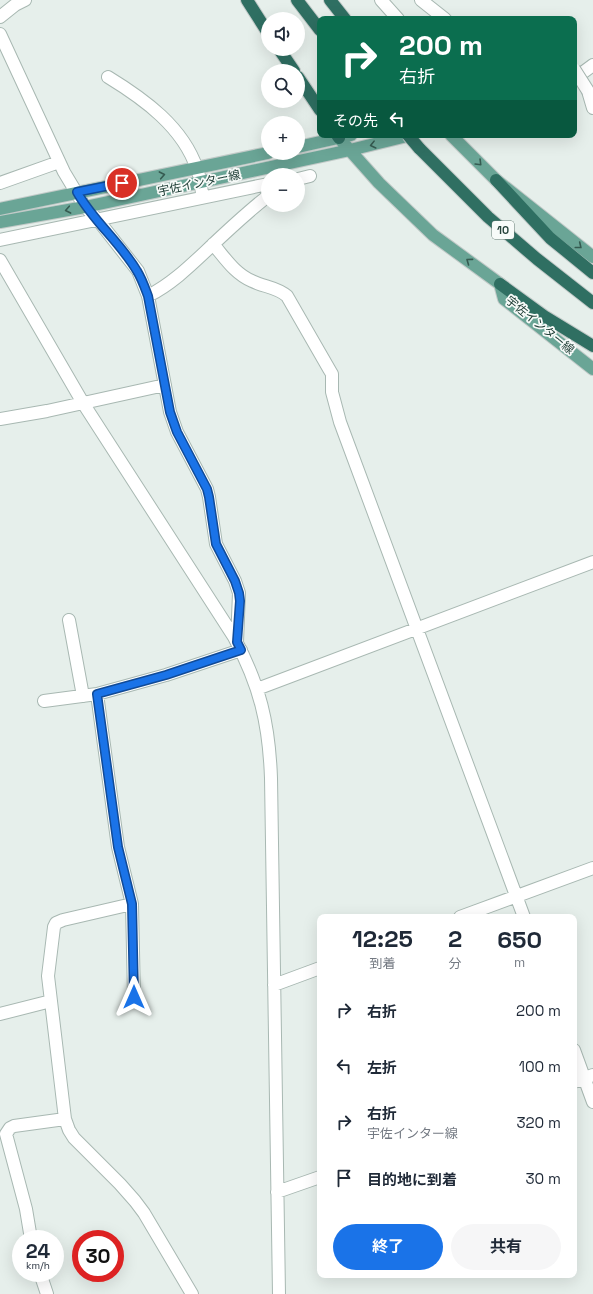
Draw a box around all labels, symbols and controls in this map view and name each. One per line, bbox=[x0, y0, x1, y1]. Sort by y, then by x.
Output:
map controls bbox=[261, 12, 305, 212]
button: sound bbox=[261, 12, 305, 56]
text: 200 m bbox=[399, 27, 483, 63]
icon: right bbox=[333, 32, 385, 84]
button: search bbox=[261, 64, 305, 108]
text: 右折 bbox=[399, 65, 435, 88]
icon: left bbox=[386, 108, 408, 130]
text: その先 bbox=[333, 111, 378, 130]
button: + bbox=[261, 116, 305, 160]
one-way arrow bbox=[370, 140, 377, 148]
one-way arrow bbox=[474, 158, 482, 166]
pin bbox=[105, 166, 139, 200]
street label: 宇佐インター線 bbox=[156, 166, 242, 200]
button: − bbox=[261, 168, 305, 212]
icon: arrive bbox=[111, 172, 133, 194]
one-way arrow bbox=[158, 172, 165, 180]
one-way arrow bbox=[65, 205, 71, 214]
road number: 10 bbox=[492, 221, 514, 239]
one-way arrow bbox=[574, 241, 581, 248]
one-way arrow bbox=[466, 259, 473, 266]
street label: 宇佐インター線 bbox=[502, 292, 578, 358]
text: 12:25 bbox=[352, 923, 413, 954]
text: 2 bbox=[448, 923, 462, 954]
text: 650 bbox=[497, 924, 542, 955]
text: m bbox=[514, 954, 525, 971]
text: 到着 bbox=[369, 955, 395, 972]
text: 分 bbox=[449, 955, 462, 972]
position arrow bbox=[113, 976, 155, 1018]
icon: right bbox=[333, 999, 355, 1021]
text: 200 m bbox=[516, 1001, 561, 1020]
text: 右折 bbox=[367, 1002, 397, 1021]
icon: left bbox=[333, 1055, 355, 1077]
text: 100 m bbox=[519, 1057, 561, 1076]
text: 左折 bbox=[367, 1058, 397, 1077]
text: 右折 bbox=[367, 1104, 397, 1123]
icon: right bbox=[333, 1111, 355, 1133]
text: 320 m bbox=[517, 1113, 561, 1132]
text: 宇佐インター線 bbox=[367, 1125, 458, 1142]
icon: arrive bbox=[333, 1167, 355, 1189]
text: 30 m bbox=[526, 1169, 561, 1188]
text: 目的地に到着 bbox=[367, 1170, 457, 1189]
button: 終了 bbox=[333, 1224, 443, 1270]
button: 共有 bbox=[451, 1224, 561, 1270]
speed limit sign: 30 bbox=[72, 1230, 124, 1282]
text: 24 bbox=[26, 1238, 50, 1264]
text: km/h bbox=[26, 1259, 50, 1272]

